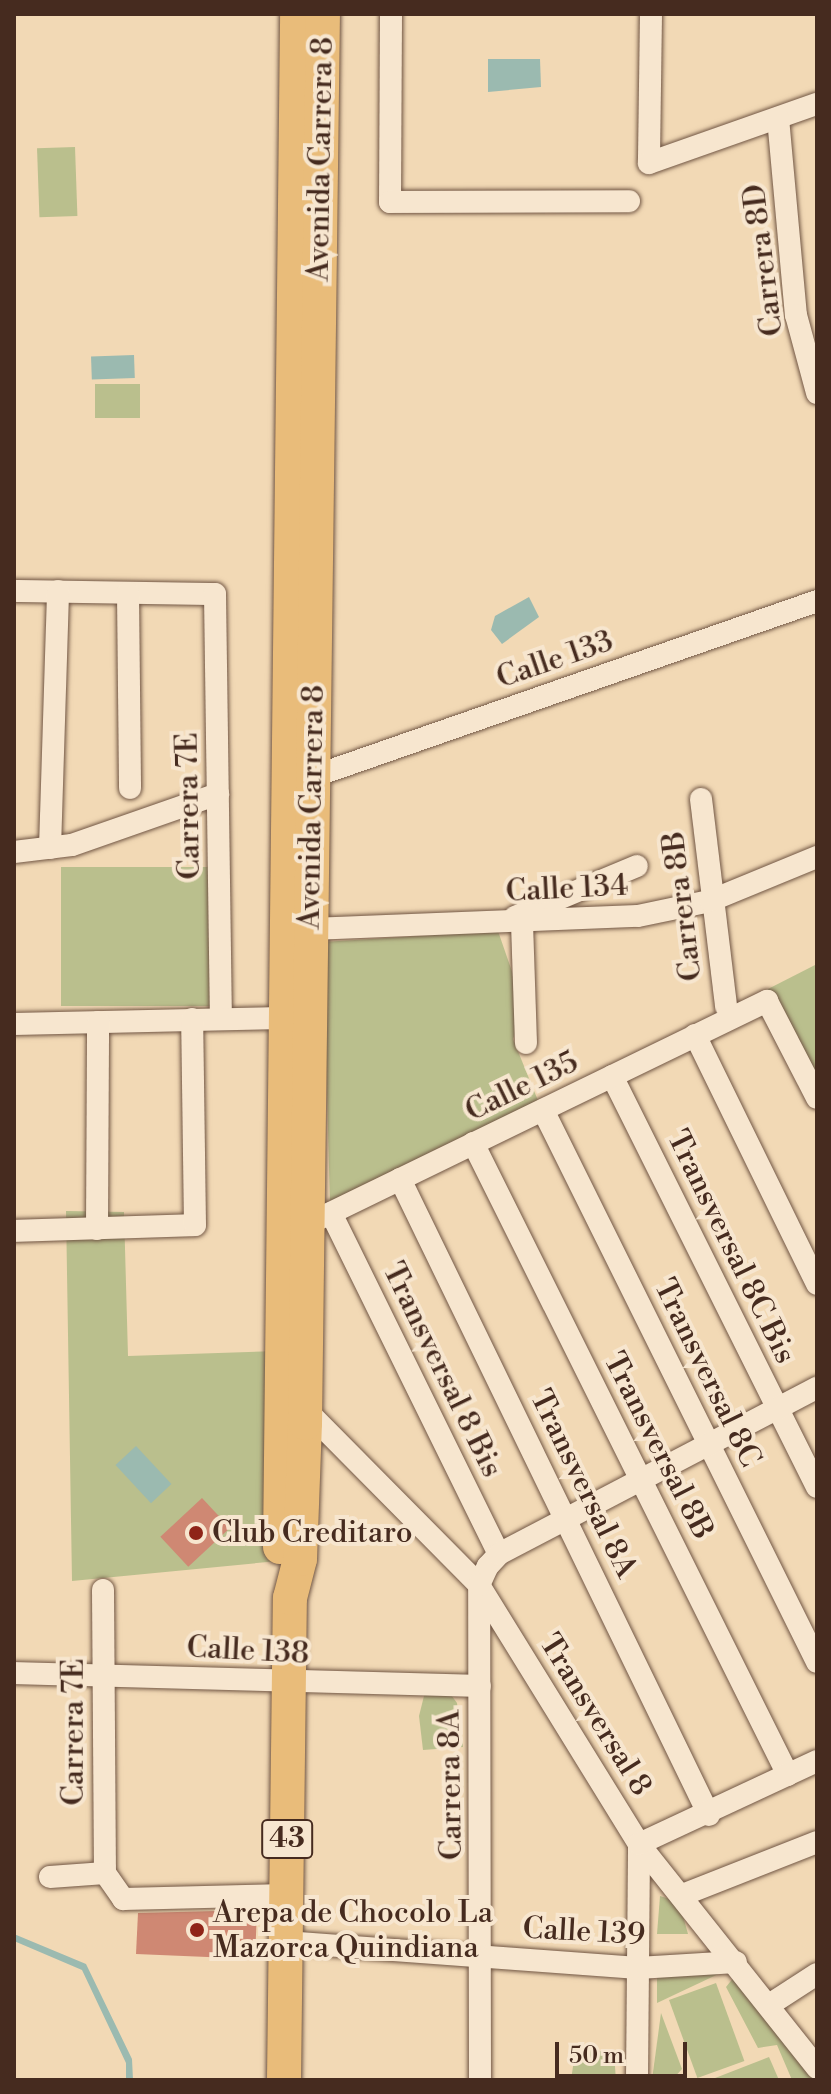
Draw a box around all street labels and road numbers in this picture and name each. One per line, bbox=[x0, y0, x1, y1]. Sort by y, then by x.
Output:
street label: Avenida Carrera 8 bbox=[301, 36, 341, 282]
street label: Carrera 8D bbox=[737, 182, 791, 338]
street label: Calle 133 bbox=[492, 623, 618, 697]
street label: Avenida Carrera 8 bbox=[292, 684, 332, 930]
street label: Carrera 7E bbox=[170, 732, 208, 880]
street label: Carrera 8B bbox=[656, 829, 710, 983]
street label: Calle 134 bbox=[505, 868, 629, 910]
street label: Calle 135 bbox=[460, 1044, 584, 1130]
street label: Transversal 8C Bis bbox=[659, 1125, 803, 1369]
street label: Transversal 8 Bis bbox=[375, 1257, 509, 1483]
street label: Transversal 8C bbox=[646, 1273, 768, 1473]
street label: Transversal 8B bbox=[595, 1347, 721, 1545]
street label: Transversal 8A bbox=[522, 1384, 644, 1584]
street label: Transversal 8 bbox=[531, 1628, 659, 1802]
street label: Calle 138 bbox=[186, 1630, 310, 1672]
street label: Carrera 7E bbox=[56, 1658, 92, 1806]
street label: Carrera 8A bbox=[432, 1710, 470, 1860]
road number: 43 bbox=[261, 1815, 313, 1863]
street label: Calle 139 bbox=[522, 1911, 646, 1953]

